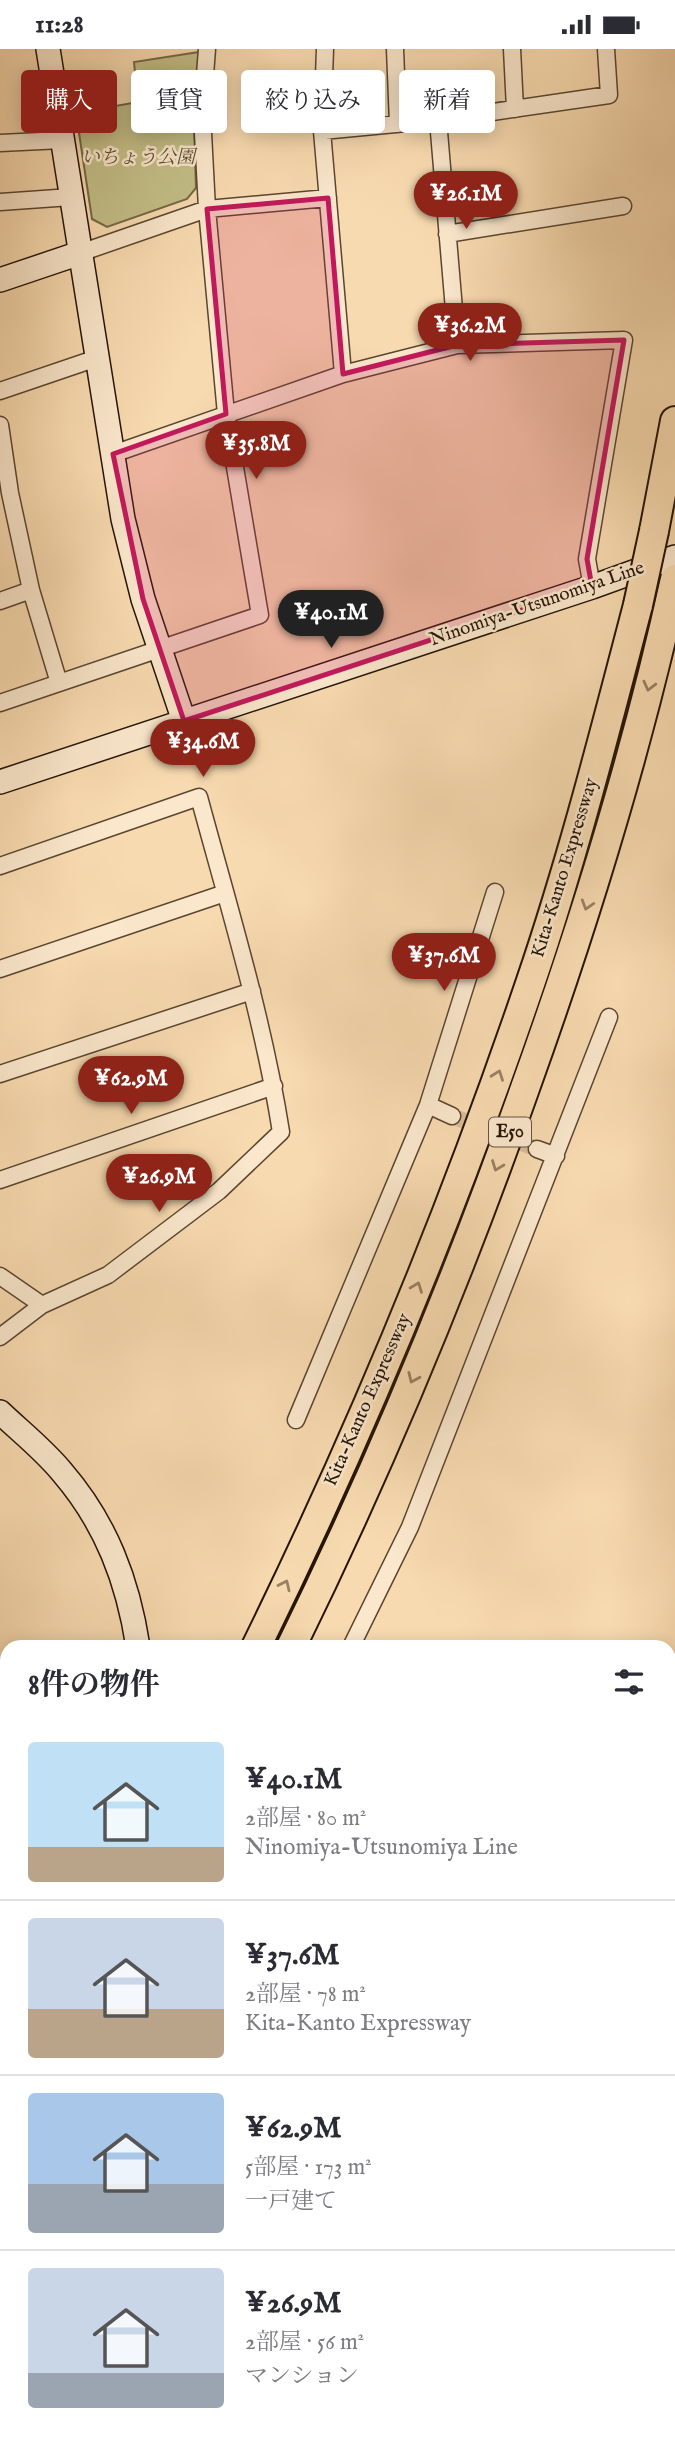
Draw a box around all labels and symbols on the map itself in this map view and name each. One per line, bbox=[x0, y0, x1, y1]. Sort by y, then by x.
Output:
park label: いちょう公園 bbox=[81, 146, 198, 170]
pin: ¥26.1M bbox=[409, 171, 523, 231]
pin: ¥36.2M bbox=[413, 303, 527, 363]
pin: ¥35.8M bbox=[199, 421, 313, 481]
street label: Ninomiya-Utsunomiya Line bbox=[427, 556, 648, 652]
pin: ¥40.1M bbox=[274, 591, 388, 650]
one-way arrow bbox=[643, 680, 657, 692]
pin: ¥34.6M bbox=[146, 719, 260, 779]
street label: Kita-Kanto Expressway bbox=[526, 775, 604, 961]
one-way arrow bbox=[581, 898, 595, 911]
pin: ¥37.6M bbox=[387, 933, 501, 993]
pin: ¥62.9M bbox=[74, 1056, 188, 1116]
one-way arrow bbox=[489, 1069, 503, 1081]
road number: E50 bbox=[489, 1117, 531, 1147]
pin: ¥26.9M bbox=[102, 1155, 216, 1214]
one-way arrow bbox=[492, 1160, 506, 1172]
one-way arrow bbox=[409, 1282, 423, 1294]
street label: Kita-Kanto Expressway bbox=[319, 1309, 417, 1490]
one-way arrow bbox=[407, 1370, 421, 1383]
one-way arrow bbox=[277, 1580, 291, 1592]

